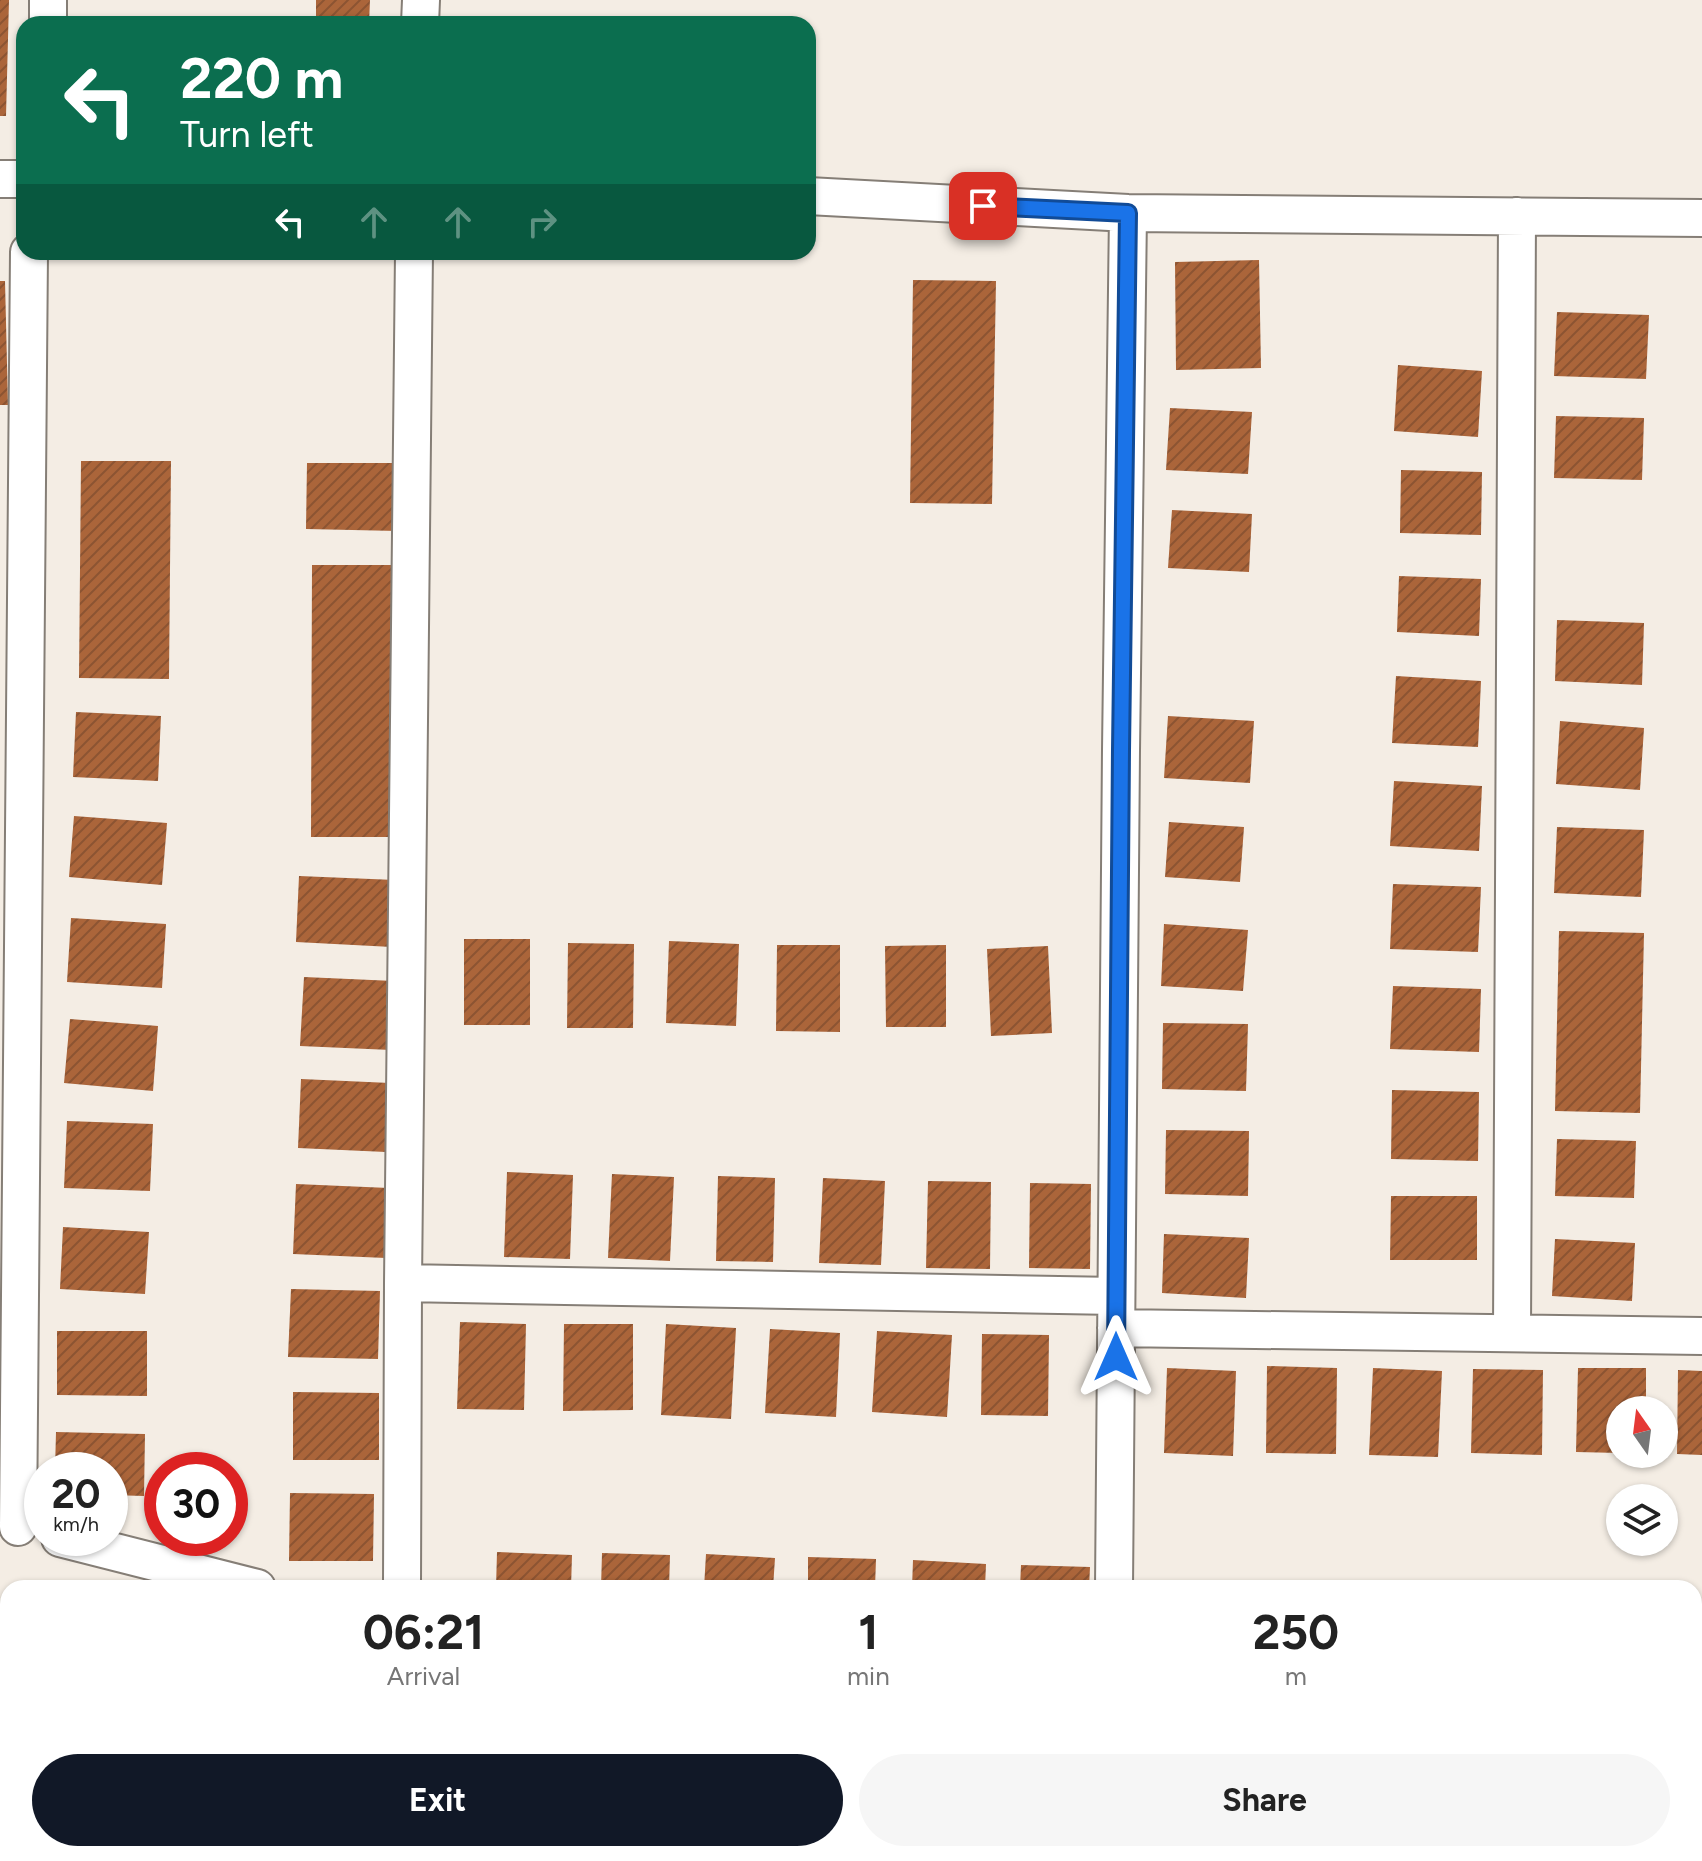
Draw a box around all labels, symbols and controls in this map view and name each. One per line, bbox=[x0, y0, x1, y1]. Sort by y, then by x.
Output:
text: 220 m bbox=[180, 45, 343, 112]
icon: left bbox=[48, 48, 152, 152]
text: Turn left bbox=[180, 113, 314, 156]
pin bbox=[949, 172, 1017, 240]
icon: arrive bbox=[961, 184, 1005, 228]
icon: left bbox=[268, 200, 312, 244]
icon: ahead bbox=[352, 200, 396, 244]
icon: ahead bbox=[436, 200, 480, 244]
icon: right bbox=[520, 200, 564, 244]
position arrow bbox=[1074, 1315, 1158, 1399]
north arrow bbox=[1606, 1396, 1678, 1468]
map controls bbox=[1606, 1396, 1678, 1556]
speed limit sign: 30 bbox=[144, 1452, 248, 1556]
text: 20 bbox=[51, 1470, 101, 1518]
button: layers bbox=[1606, 1484, 1678, 1556]
text: km/h bbox=[53, 1512, 99, 1536]
text: 06:21 bbox=[363, 1603, 484, 1661]
text: 1 bbox=[858, 1603, 878, 1661]
text: 250 bbox=[1252, 1603, 1339, 1661]
text: Arrival bbox=[387, 1660, 460, 1692]
text: min bbox=[847, 1660, 890, 1692]
text: m bbox=[1285, 1660, 1307, 1692]
button: Exit bbox=[32, 1754, 843, 1846]
button: Share bbox=[859, 1754, 1670, 1846]

